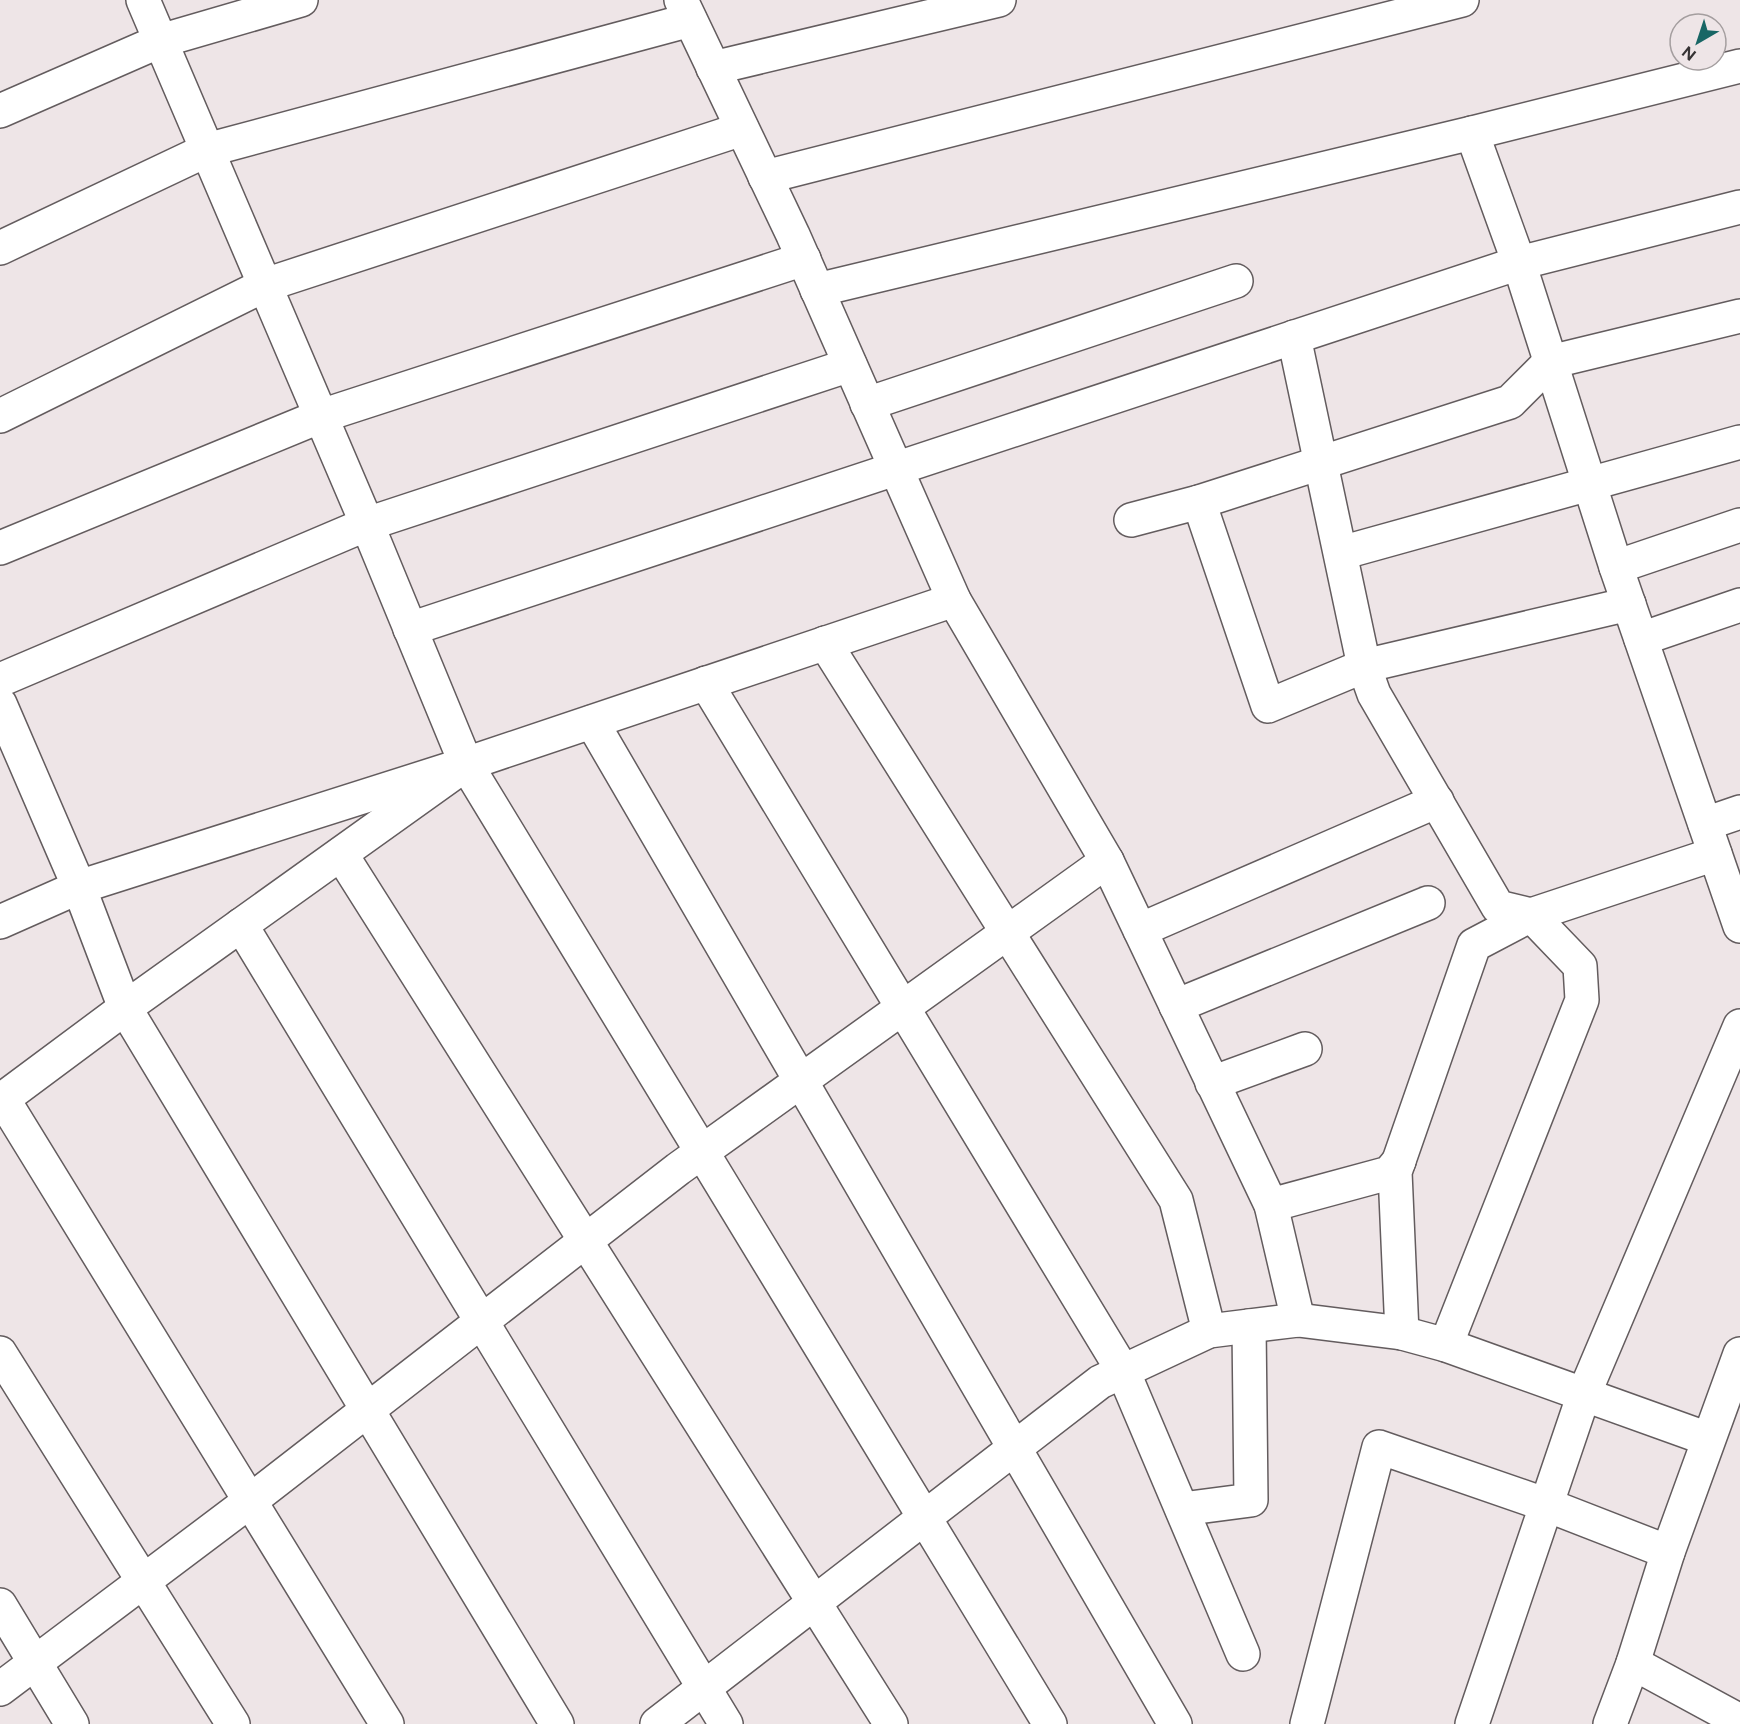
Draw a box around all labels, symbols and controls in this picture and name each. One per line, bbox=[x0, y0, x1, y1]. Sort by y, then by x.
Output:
north arrow bbox=[1668, 12, 1728, 72]
text: N bbox=[1678, 42, 1700, 65]

